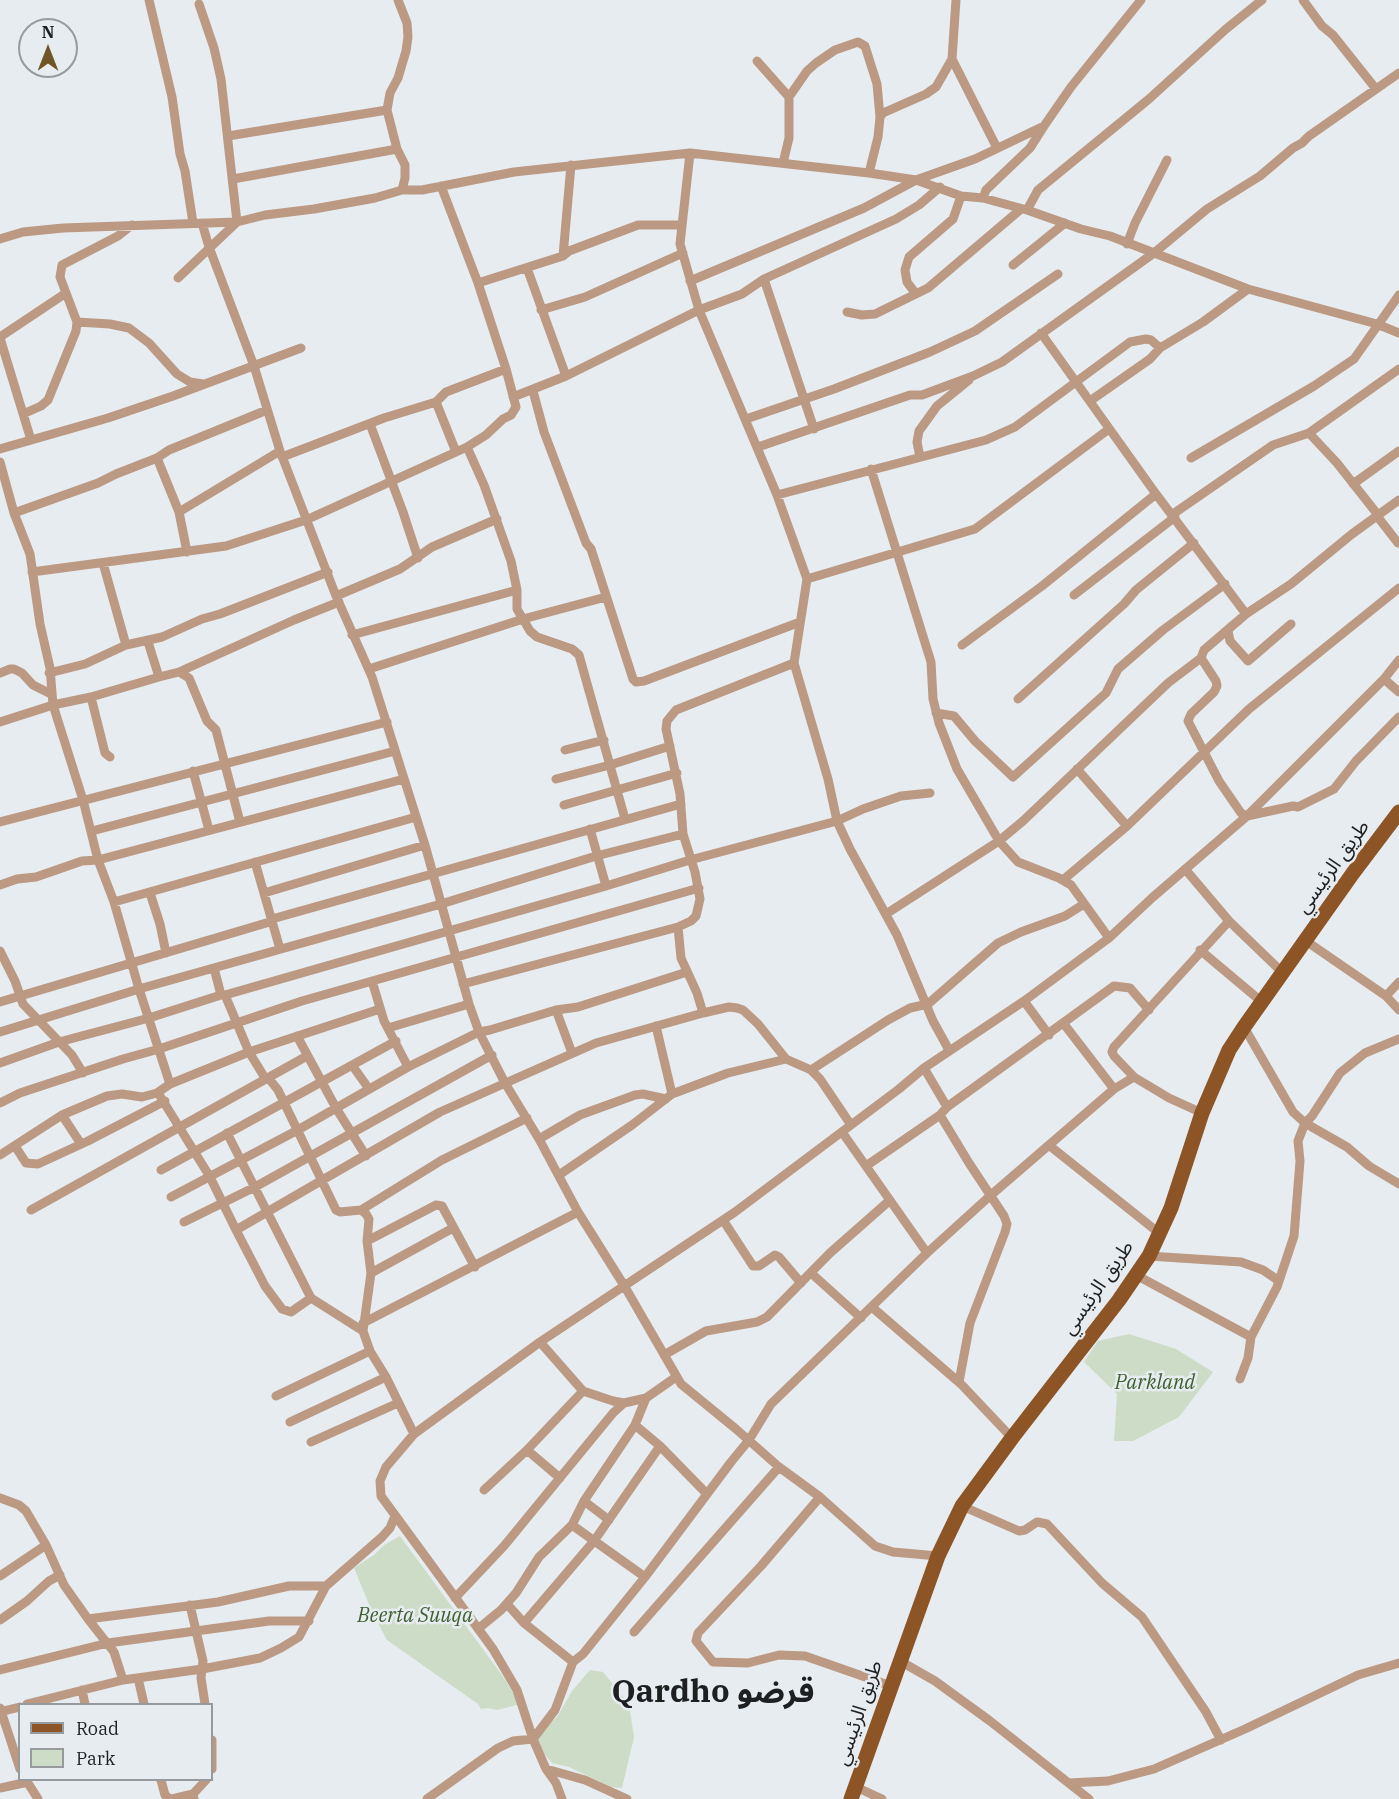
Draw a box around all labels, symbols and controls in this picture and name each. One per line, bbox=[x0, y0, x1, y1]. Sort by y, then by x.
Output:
north arrow bbox=[18, 18, 78, 78]
text: N bbox=[42, 22, 54, 42]
street label: طريق الرئيسي bbox=[1291, 816, 1375, 918]
street label: طريق الرئيسي bbox=[1057, 1236, 1139, 1340]
park label: Parkland bbox=[1115, 1371, 1195, 1395]
park label: Beerta Suuqa bbox=[357, 1604, 473, 1628]
street label: طريق الرئيسي bbox=[830, 1657, 888, 1769]
district label: Qardho قرضو bbox=[611, 1674, 815, 1712]
legend bbox=[18, 1703, 213, 1781]
text: Road bbox=[76, 1717, 119, 1740]
text: Park bbox=[76, 1747, 115, 1770]

